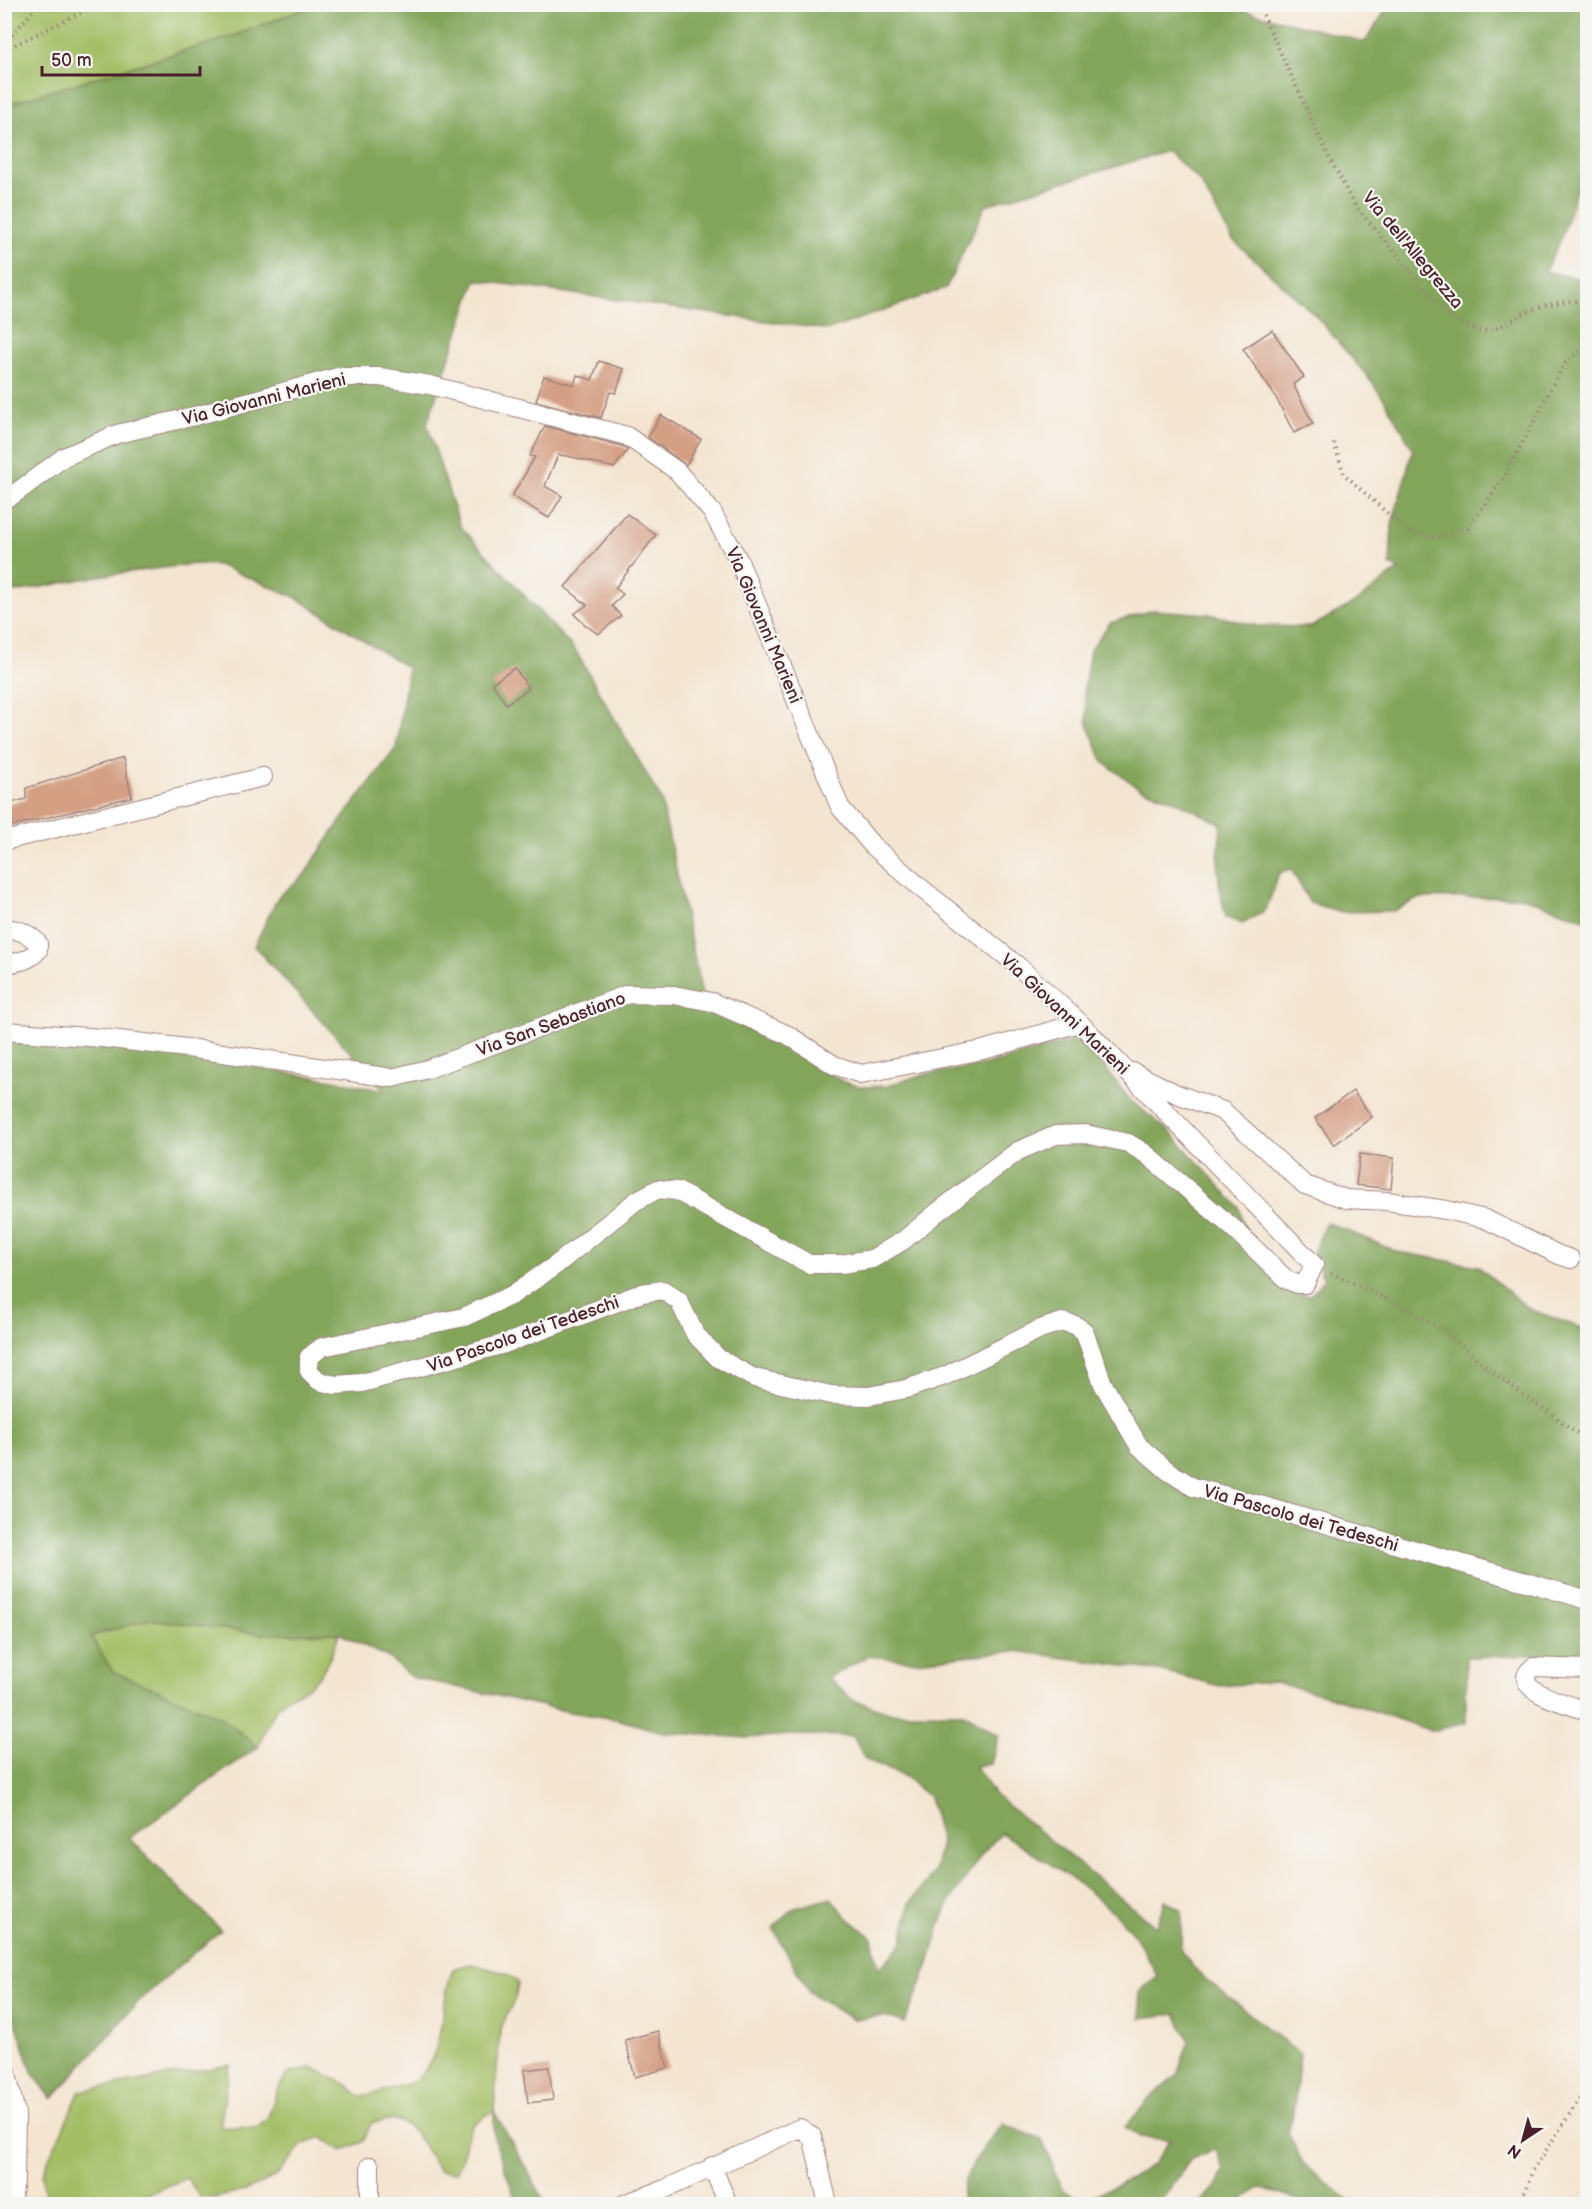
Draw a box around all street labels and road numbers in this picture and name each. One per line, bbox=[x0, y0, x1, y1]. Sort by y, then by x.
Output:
street label: Via dell'Allegrezza bbox=[1358, 188, 1468, 313]
street label: Via Giovanni Marieni bbox=[180, 369, 348, 430]
street label: Via Giovanni Marieni bbox=[721, 544, 806, 706]
street label: Via Giovanni Marieni bbox=[996, 950, 1133, 1079]
street label: Via San Sebastiano bbox=[474, 988, 628, 1061]
street label: Via Pascolo dei Tedeschi bbox=[424, 1292, 622, 1377]
street label: Via Pascolo dei Tedeschi bbox=[1201, 1481, 1401, 1556]

